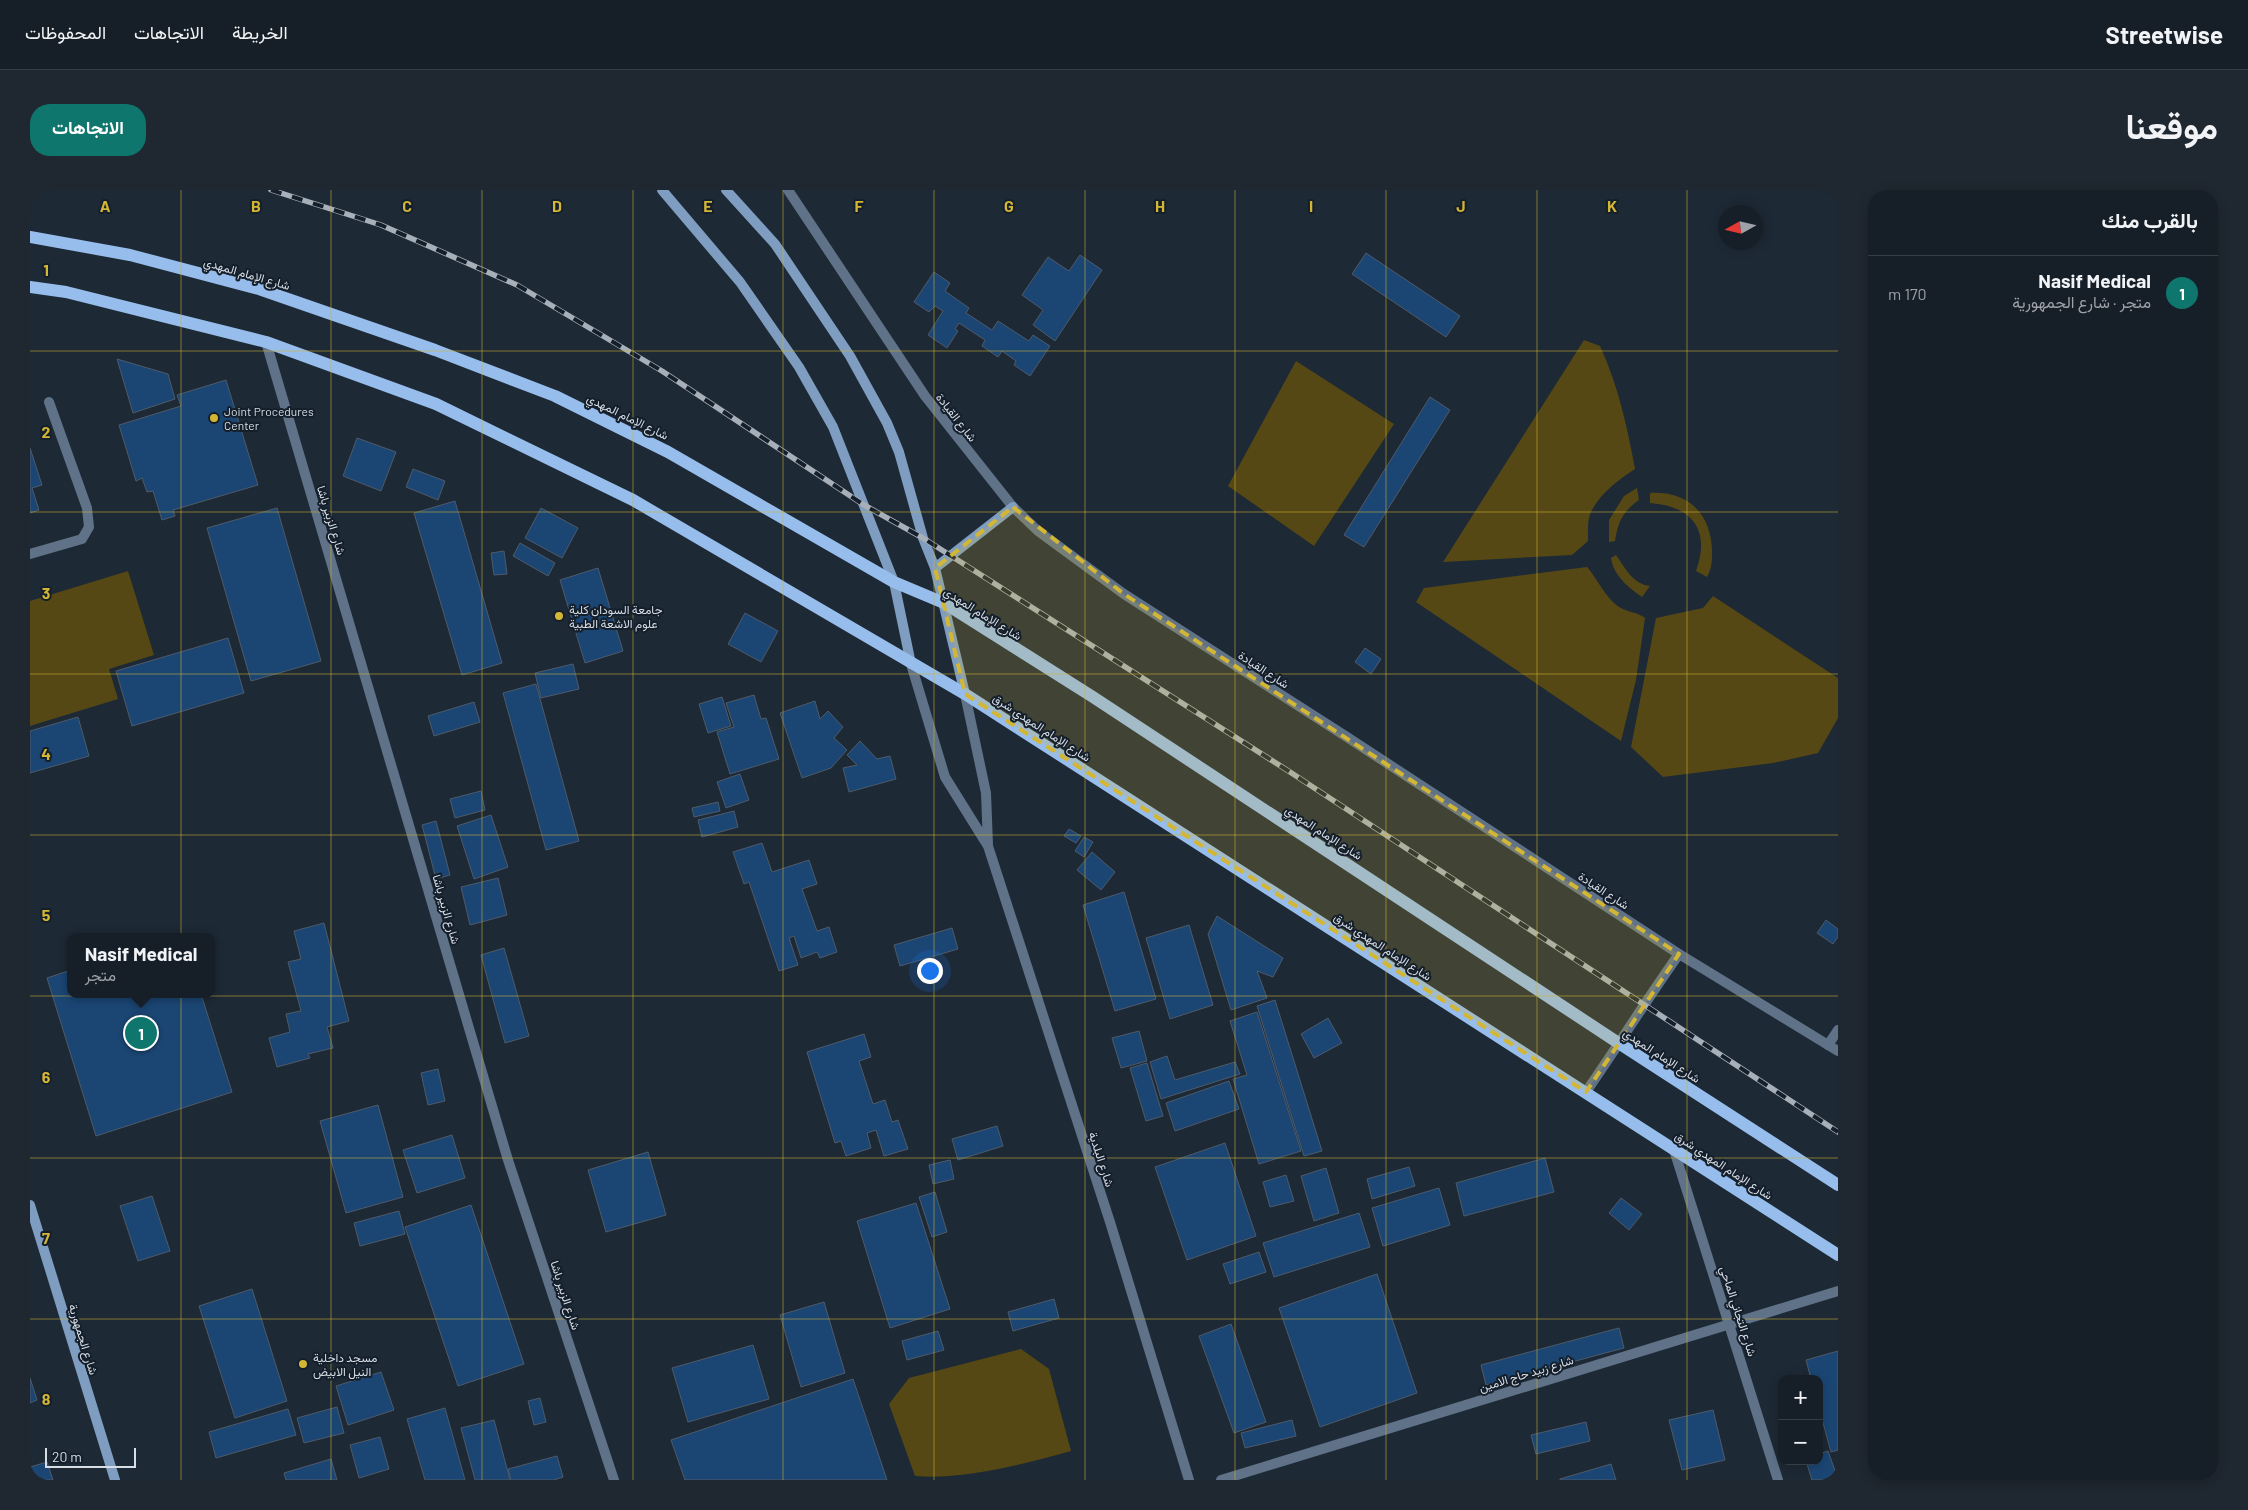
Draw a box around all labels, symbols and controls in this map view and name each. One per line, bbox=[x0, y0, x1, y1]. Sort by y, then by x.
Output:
text: Streetwise bbox=[2106, 20, 2223, 49]
text: المحفوظات bbox=[25, 21, 106, 43]
text: الاتجاهات bbox=[134, 21, 204, 43]
text: الخريطة bbox=[232, 21, 288, 43]
button: الاتجاهات bbox=[30, 104, 146, 156]
text: موقعنا bbox=[2125, 104, 2218, 146]
text: A bbox=[100, 196, 111, 215]
text: B bbox=[251, 196, 261, 215]
text: C bbox=[402, 196, 412, 215]
text: D bbox=[552, 196, 562, 215]
text: E bbox=[703, 196, 713, 215]
text: F bbox=[855, 196, 864, 215]
text: G bbox=[1004, 196, 1014, 215]
text: H bbox=[1155, 196, 1165, 215]
text: I bbox=[1309, 196, 1313, 215]
text: J bbox=[1456, 196, 1466, 215]
text: K bbox=[1607, 196, 1617, 215]
north arrow bbox=[1718, 205, 1763, 250]
text: بالقرب منك bbox=[2102, 207, 2198, 232]
street label: شارع الإمام المهدي bbox=[201, 254, 292, 296]
text: 1 bbox=[43, 260, 49, 279]
text: Nasif Medical bbox=[2038, 269, 2151, 292]
text: 170 m bbox=[1888, 284, 1927, 303]
text: 1 bbox=[2179, 284, 2185, 303]
text: متجر · شارع الجمهورية bbox=[2012, 292, 2151, 311]
street label: شارع الإمام المهدي bbox=[583, 390, 671, 445]
street label: شارع القيادة bbox=[931, 390, 980, 446]
place label: Joint Procedures Center bbox=[224, 404, 314, 432]
marker: Joint Procedures Center bbox=[208, 412, 220, 424]
text: 2 bbox=[42, 422, 51, 441]
street label: شارع الزبير باشا bbox=[312, 484, 349, 557]
text: 3 bbox=[42, 583, 50, 602]
street label: شارع الإمام المهدي bbox=[939, 583, 1025, 646]
place label: جامعة السودان كلية علوم الاشعة الطبية bbox=[569, 602, 663, 632]
marker: جامعة السودان كلية علوم الاشعة الطبية bbox=[553, 610, 565, 622]
street label: شارع القيادة bbox=[1234, 647, 1292, 693]
street label: شارع الإمام المهدي شرق bbox=[988, 690, 1093, 767]
text: 4 bbox=[41, 744, 51, 763]
street label: شارع الإمام المهدي bbox=[1281, 802, 1365, 866]
street label: شارع القيادة bbox=[1574, 868, 1632, 914]
street label: شارع الزبير باشا bbox=[427, 873, 464, 946]
text: 5 bbox=[42, 905, 51, 924]
street label: شارع الإمام المهدي شرق bbox=[1329, 909, 1434, 986]
popup bbox=[67, 933, 215, 998]
text: Nasif Medical bbox=[85, 942, 197, 965]
your location bbox=[917, 958, 943, 984]
text: متجر bbox=[85, 965, 116, 984]
pin: 1 bbox=[125, 1014, 157, 1052]
street label: شارع الإمام المهدي bbox=[1619, 1025, 1703, 1089]
text: 6 bbox=[42, 1067, 51, 1086]
street label: شارع الإمام المهدي شرق bbox=[1670, 1128, 1775, 1205]
street label: شارع البلدية bbox=[1084, 1130, 1117, 1189]
text: 7 bbox=[42, 1228, 50, 1247]
street label: شارع الزبير باشا bbox=[545, 1259, 584, 1332]
street label: شارع التجاني الماحي bbox=[1714, 1264, 1760, 1359]
street label: شارع الجمهورية bbox=[64, 1302, 101, 1377]
place label: مسجد داخلية النيل الابيض bbox=[313, 1350, 377, 1380]
street label: شارع زبيد حاج الامين bbox=[1477, 1352, 1576, 1397]
marker: مسجد داخلية النيل الابيض bbox=[297, 1358, 309, 1370]
map controls bbox=[1778, 1375, 1823, 1465]
button: + bbox=[1778, 1375, 1823, 1420]
text: 8 bbox=[42, 1389, 51, 1408]
button: − bbox=[1778, 1420, 1823, 1465]
scale bar bbox=[45, 1445, 136, 1468]
text: 20 m bbox=[52, 1448, 82, 1465]

